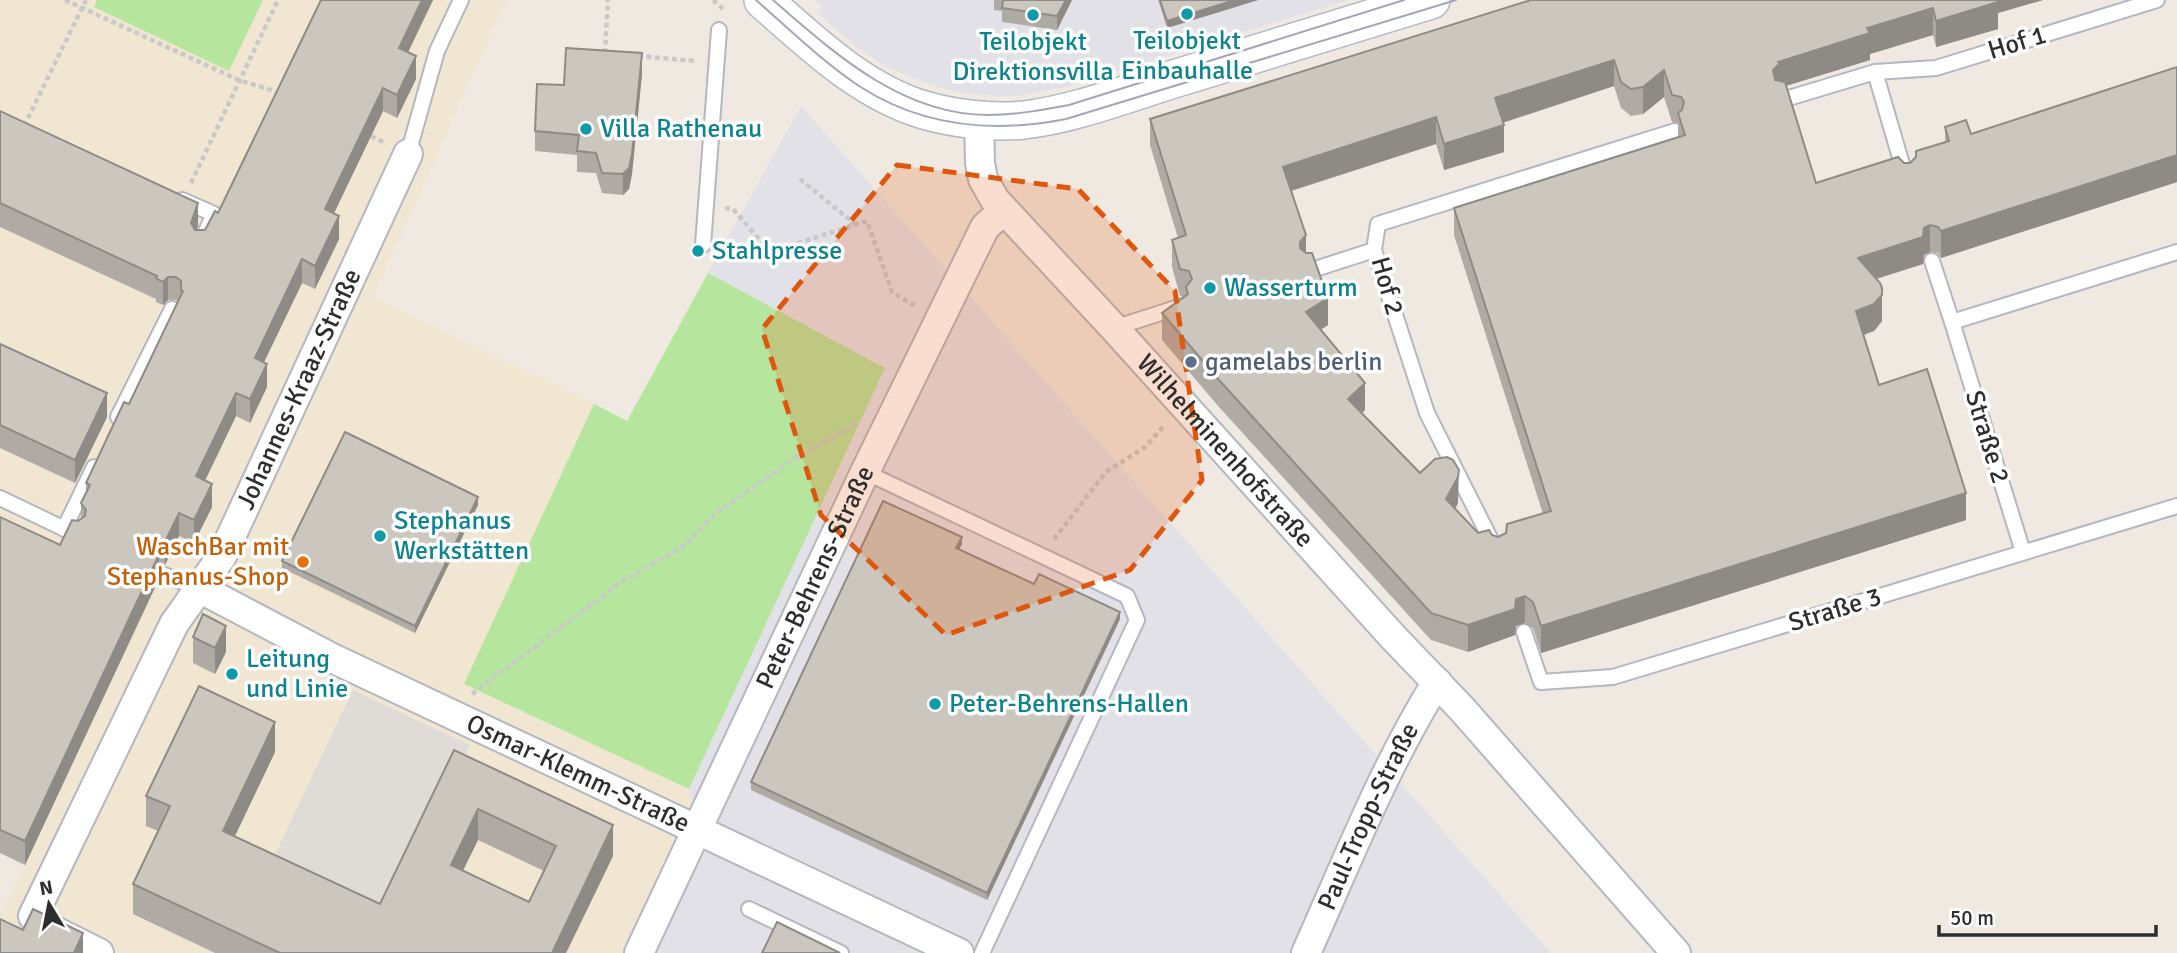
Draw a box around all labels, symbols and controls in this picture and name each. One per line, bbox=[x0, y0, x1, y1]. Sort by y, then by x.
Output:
marker: Teilobjekt Einbauhalle bbox=[1179, 6, 1195, 22]
marker: Teilobjekt Direktionsvilla bbox=[1025, 7, 1041, 23]
street label: Hof 1 bbox=[1984, 19, 2050, 67]
place label: Teilobjekt Einbauhalle bbox=[1121, 25, 1253, 87]
place label: Teilobjekt Direktionsvilla bbox=[952, 26, 1114, 88]
place label: Villa Rathenau bbox=[600, 113, 762, 145]
marker: Villa Rathenau bbox=[578, 121, 594, 137]
place label: Stahlpresse bbox=[712, 235, 842, 267]
marker: Stahlpresse bbox=[690, 243, 706, 259]
street label: Hof 2 bbox=[1363, 253, 1411, 319]
street label: Johannes-Kraaz-Straße bbox=[230, 264, 369, 515]
place label: Wasserturm bbox=[1224, 272, 1358, 304]
marker: Wasserturm bbox=[1202, 280, 1218, 296]
place label: gamelabs berlin bbox=[1205, 346, 1382, 378]
street label: Wilhelminenhofstraße bbox=[1130, 348, 1321, 554]
marker: gamelabs berlin bbox=[1183, 354, 1199, 370]
street label: Straße 2 bbox=[1958, 387, 2016, 487]
street label: Peter-Behrens-Straße bbox=[749, 461, 882, 694]
place label: Stephanus Werkstätten bbox=[394, 505, 529, 567]
marker: Stephanus Werkstätten bbox=[372, 528, 388, 544]
place label: WaschBar mit Stephanus-Shop bbox=[107, 531, 289, 593]
marker: WaschBar mit Stephanus-Shop bbox=[295, 554, 311, 570]
street label: Straße 3 bbox=[1785, 581, 1885, 639]
place label: Leitung und Linie bbox=[246, 643, 348, 705]
marker: Leitung und Linie bbox=[224, 666, 240, 682]
place label: Peter-Behrens-Hallen bbox=[949, 688, 1189, 720]
marker: Peter-Behrens-Hallen bbox=[927, 696, 943, 712]
street label: Osmar-Klemm-Straße bbox=[461, 707, 695, 840]
street label: Paul-Tropp-Straße bbox=[1311, 717, 1426, 915]
north arrow bbox=[14, 869, 84, 939]
text: N bbox=[38, 875, 55, 901]
scale bar bbox=[1939, 894, 2156, 938]
text: 50 m bbox=[1950, 905, 1994, 931]

